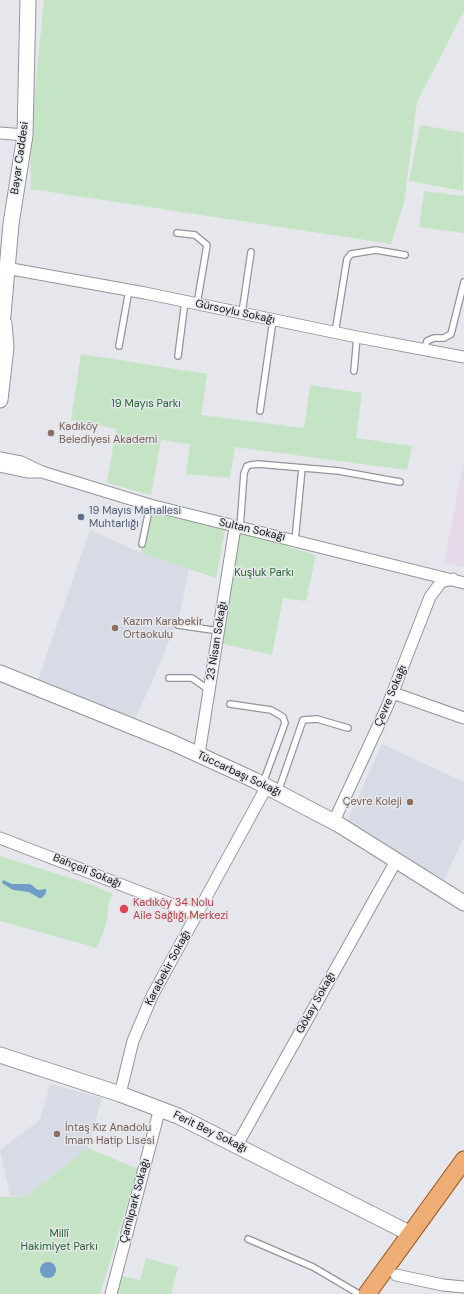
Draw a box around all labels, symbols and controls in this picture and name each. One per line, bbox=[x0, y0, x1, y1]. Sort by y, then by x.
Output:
street label: Bayar Caddesi bbox=[8, 121, 32, 195]
street label: Gürsoylu Sokağı bbox=[194, 297, 276, 327]
park label: 19 Mayıs Parkı bbox=[111, 397, 181, 411]
place label: Kadıköy Belediyesi Akademi bbox=[59, 420, 157, 446]
marker: Kadıköy Belediyesi Akademi bbox=[46, 428, 56, 438]
place label: 19 Mayıs Mahallesi Muhtarlığı bbox=[89, 504, 181, 530]
marker: 19 Mayıs Mahallesi Muhtarlığı bbox=[76, 512, 86, 522]
street label: Sultan Sokağı bbox=[218, 516, 286, 544]
park label: Kuşluk Parkı bbox=[234, 566, 294, 580]
street label: 23 Nisan Sokağı bbox=[204, 601, 230, 681]
place label: Kazım Karabekir Ortaokulu bbox=[123, 615, 203, 641]
marker: Kazım Karabekir Ortaokulu bbox=[110, 623, 120, 633]
street label: Çevre Sokağı bbox=[372, 663, 410, 729]
street label: Tüccarbaşı Sokağı bbox=[195, 749, 283, 799]
place label: Çevre Koleji bbox=[343, 795, 402, 809]
marker: Çevre Koleji bbox=[405, 797, 415, 807]
street label: Bahçeli Sokağı bbox=[51, 851, 123, 891]
place label: Kadıköy 34 Nolu Aile Sağlığı Merkezi bbox=[133, 896, 228, 922]
marker: Kadıköy 34 Nolu Aile Sağlığı Merkezi bbox=[118, 903, 130, 915]
street label: Karabekir Sokağı bbox=[143, 928, 193, 1008]
street label: Gökay Sokağı bbox=[294, 970, 338, 1036]
street label: Ferit Bey Sokağı bbox=[171, 1108, 249, 1156]
place label: İntaş Kız Anadolu İmam Hatip Lisesi bbox=[65, 1121, 155, 1147]
marker: İntaş Kız Anadolu İmam Hatip Lisesi bbox=[52, 1129, 62, 1139]
street label: Çamlıpark Sokağı bbox=[117, 1157, 153, 1245]
park label: Millî Hakimiyet Parkı bbox=[20, 1227, 98, 1253]

